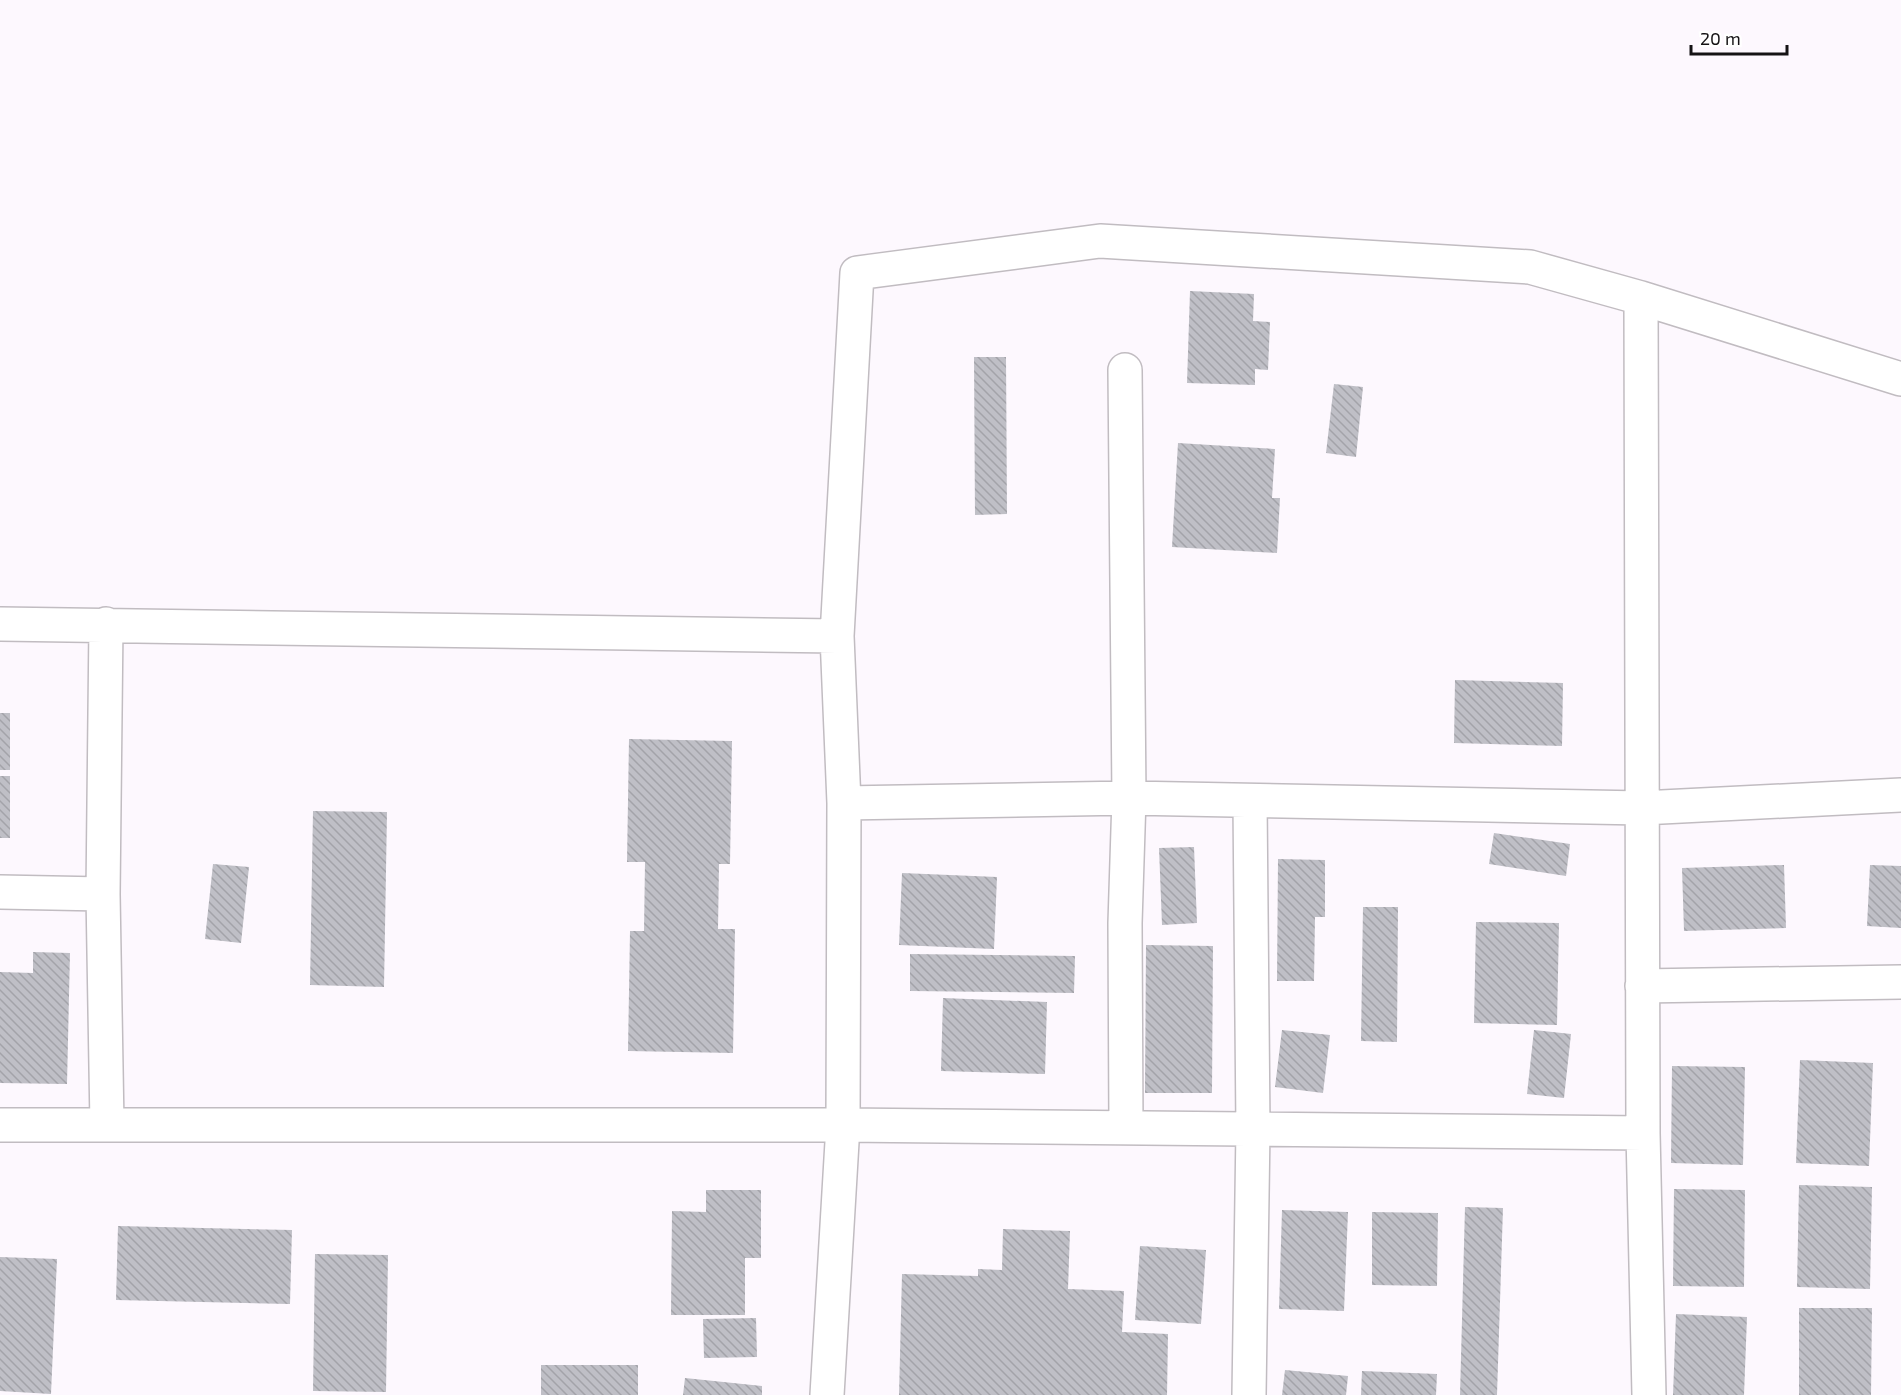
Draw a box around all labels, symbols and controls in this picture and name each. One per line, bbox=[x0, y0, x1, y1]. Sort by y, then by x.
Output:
scale bar bbox=[1691, 18, 1787, 56]
text: 20 m bbox=[1700, 27, 1741, 49]

